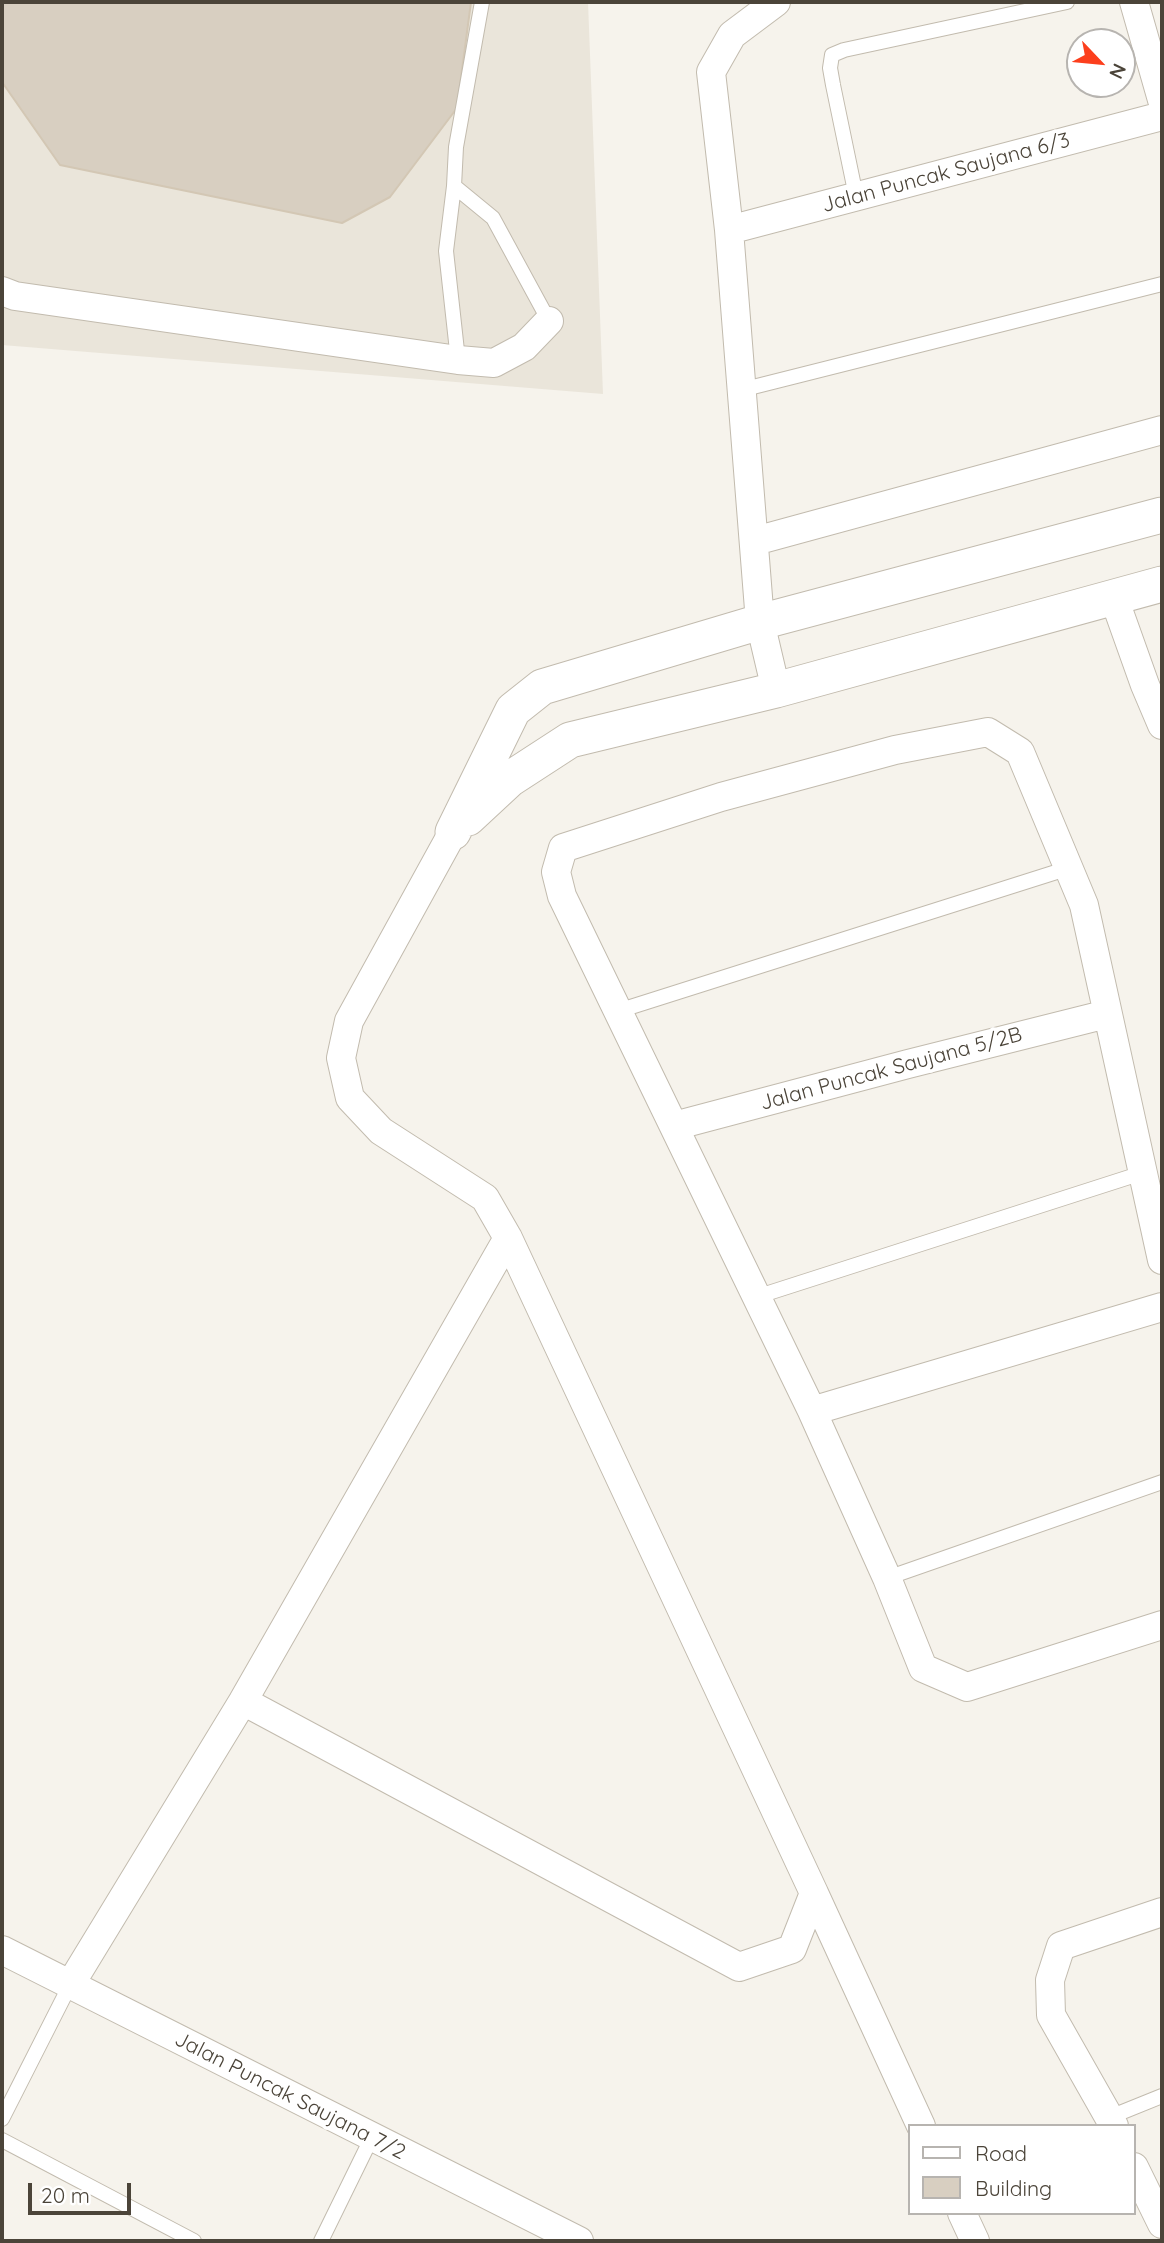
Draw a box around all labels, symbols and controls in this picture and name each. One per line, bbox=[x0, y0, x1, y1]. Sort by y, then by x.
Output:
north arrow bbox=[1066, 28, 1136, 98]
text: N bbox=[1104, 60, 1132, 83]
street label: Jalan Puncak Saujana 6/3 bbox=[819, 128, 1073, 218]
street label: Jalan Puncak Saujana 5/2B bbox=[757, 1022, 1025, 1116]
street label: Jalan Puncak Saujana 7/2 bbox=[170, 2027, 410, 2165]
legend bbox=[908, 2124, 1136, 2215]
text: Road bbox=[975, 2140, 1027, 2166]
scale bar bbox=[32, 2170, 135, 2214]
text: Building bbox=[975, 2175, 1052, 2201]
text: 20 m bbox=[41, 2182, 90, 2208]

